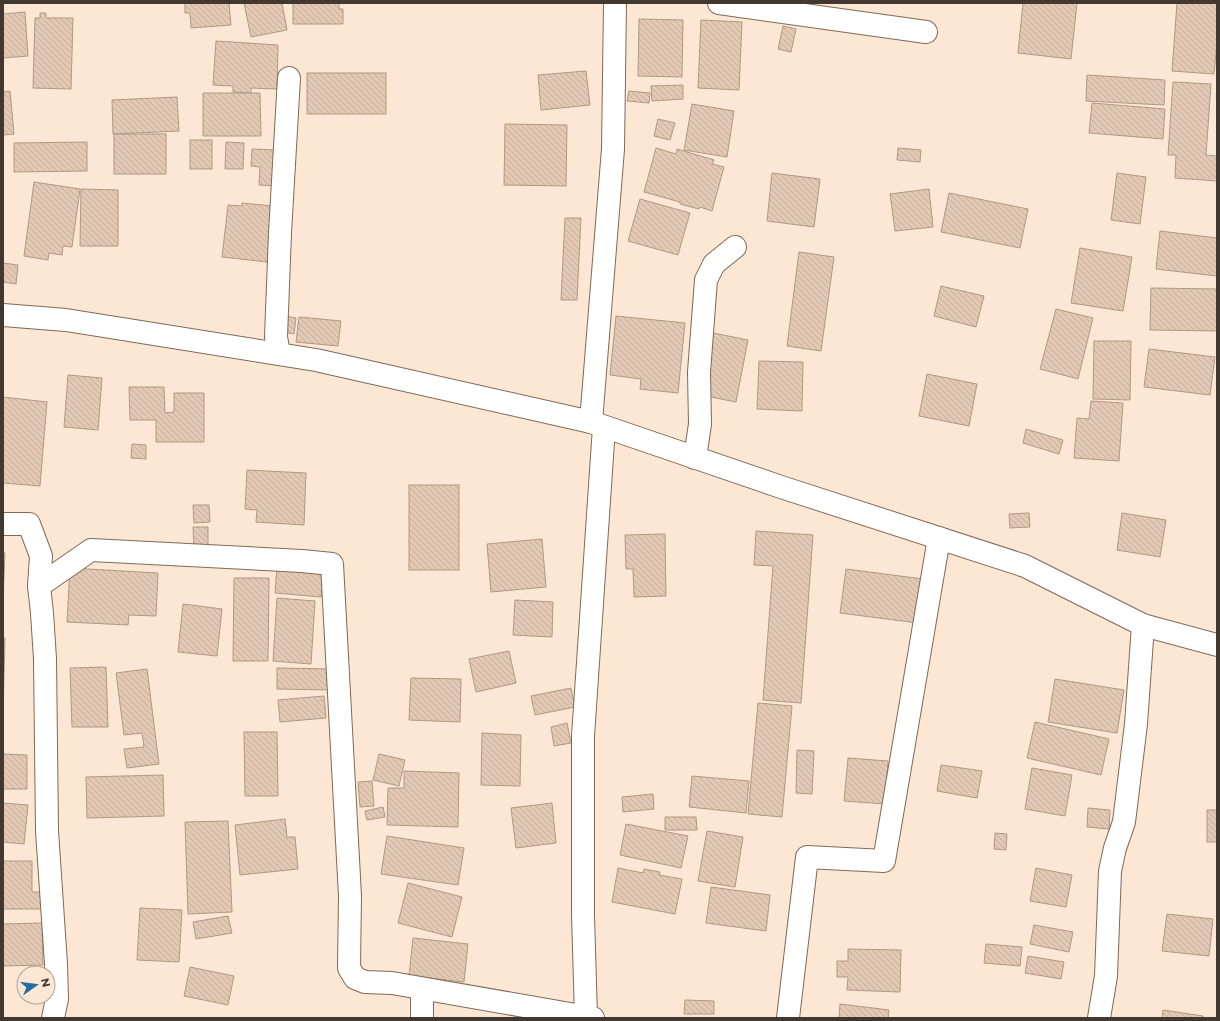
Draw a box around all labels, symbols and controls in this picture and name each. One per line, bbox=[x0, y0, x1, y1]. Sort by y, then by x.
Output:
north arrow bbox=[16, 965, 56, 1005]
text: N bbox=[38, 977, 54, 989]

